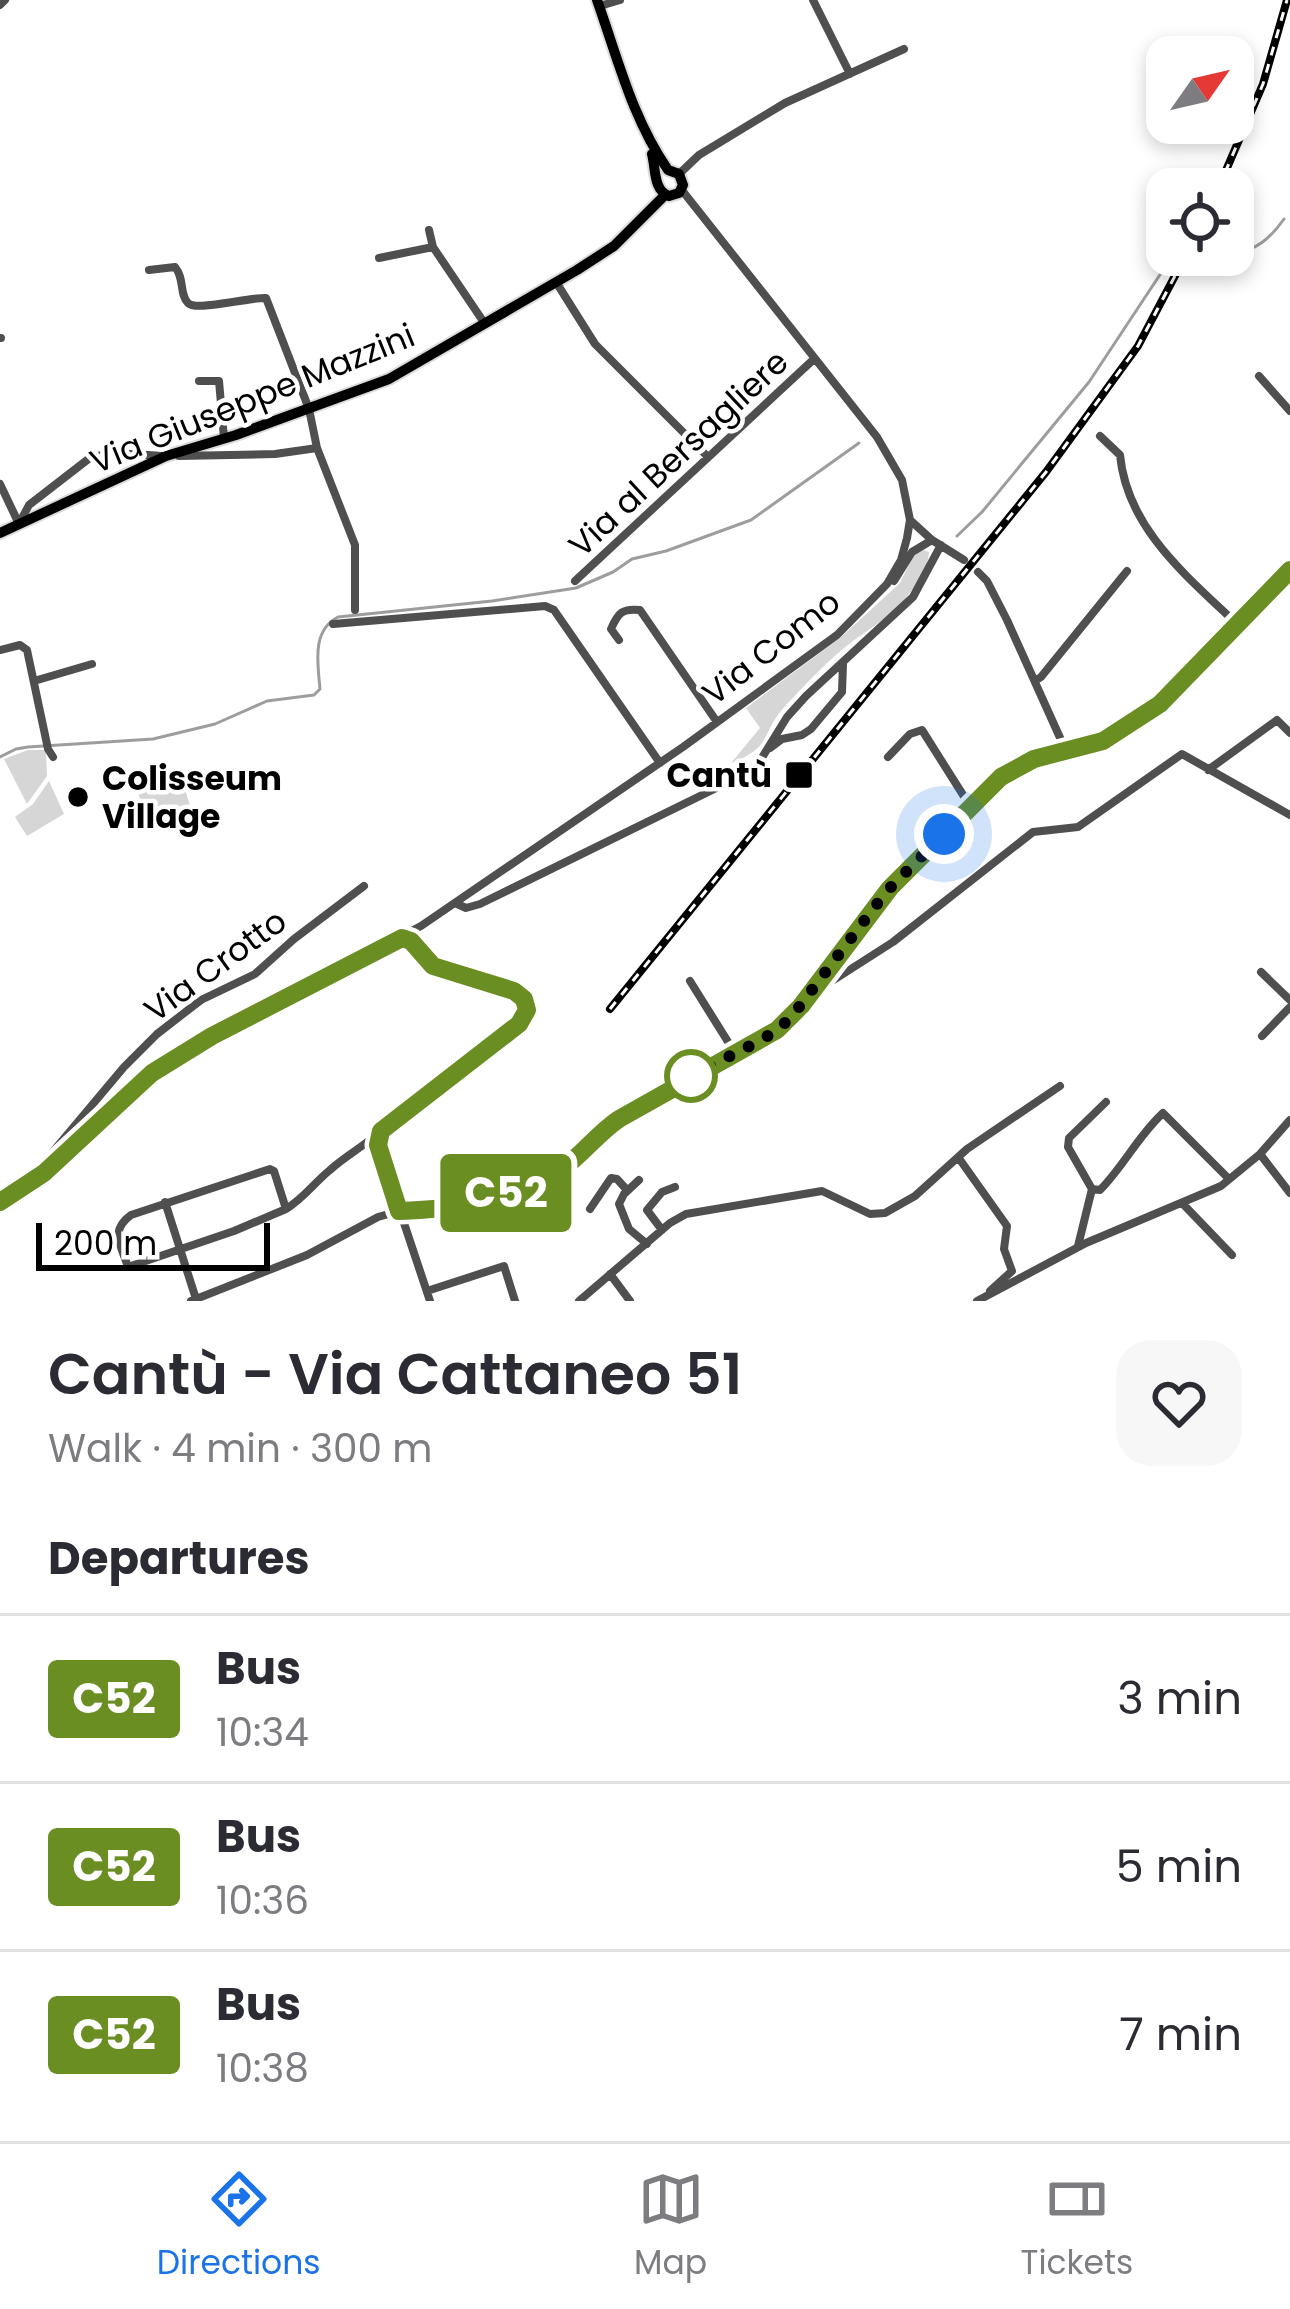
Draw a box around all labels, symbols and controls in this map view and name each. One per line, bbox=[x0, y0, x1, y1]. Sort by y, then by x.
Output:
north arrow bbox=[1146, 36, 1254, 144]
map controls bbox=[1146, 36, 1254, 276]
button: locate bbox=[1146, 168, 1254, 276]
street label: Via Giuseppe Mazzini bbox=[83, 312, 421, 485]
street label: Via al Bersagliere bbox=[558, 339, 799, 568]
street label: Via Como bbox=[693, 579, 850, 716]
place label: Cantù bbox=[667, 752, 772, 799]
place label: Colisseum Village bbox=[102, 755, 282, 840]
marker: Cantù bbox=[783, 759, 815, 791]
marker: Colisseum Village bbox=[65, 784, 91, 810]
your location bbox=[914, 804, 974, 864]
street label: Via Crotto bbox=[134, 898, 296, 1033]
unlabelled marker bbox=[666, 1051, 716, 1101]
line badge: C52 bbox=[437, 1154, 575, 1232]
text: C52 bbox=[464, 1163, 548, 1222]
scale bar bbox=[36, 1217, 270, 1270]
text: 200 m bbox=[54, 1220, 157, 1267]
text: Cantù - Via Cattaneo 51 bbox=[48, 1334, 742, 1414]
button: heart bbox=[1116, 1340, 1242, 1466]
text: Walk · 4 min · 300 m bbox=[48, 1421, 433, 1476]
text: Departures bbox=[48, 1527, 310, 1590]
text: Bus bbox=[216, 1637, 301, 1700]
text: 3 min bbox=[1117, 1667, 1242, 1730]
text: C52 bbox=[72, 1669, 156, 1728]
text: 10:34 bbox=[216, 1705, 309, 1760]
text: Bus bbox=[216, 1805, 301, 1868]
text: 5 min bbox=[1116, 1835, 1242, 1898]
text: C52 bbox=[72, 1837, 156, 1896]
text: 10:36 bbox=[216, 1873, 309, 1928]
text: Bus bbox=[216, 1973, 301, 2036]
text: 7 min bbox=[1119, 2003, 1242, 2066]
text: C52 bbox=[72, 2005, 156, 2064]
text: 10:38 bbox=[216, 2041, 309, 2096]
tab: Directions bbox=[157, 2166, 321, 2288]
tab: Map bbox=[634, 2166, 707, 2288]
tab: Tickets bbox=[1021, 2166, 1133, 2288]

